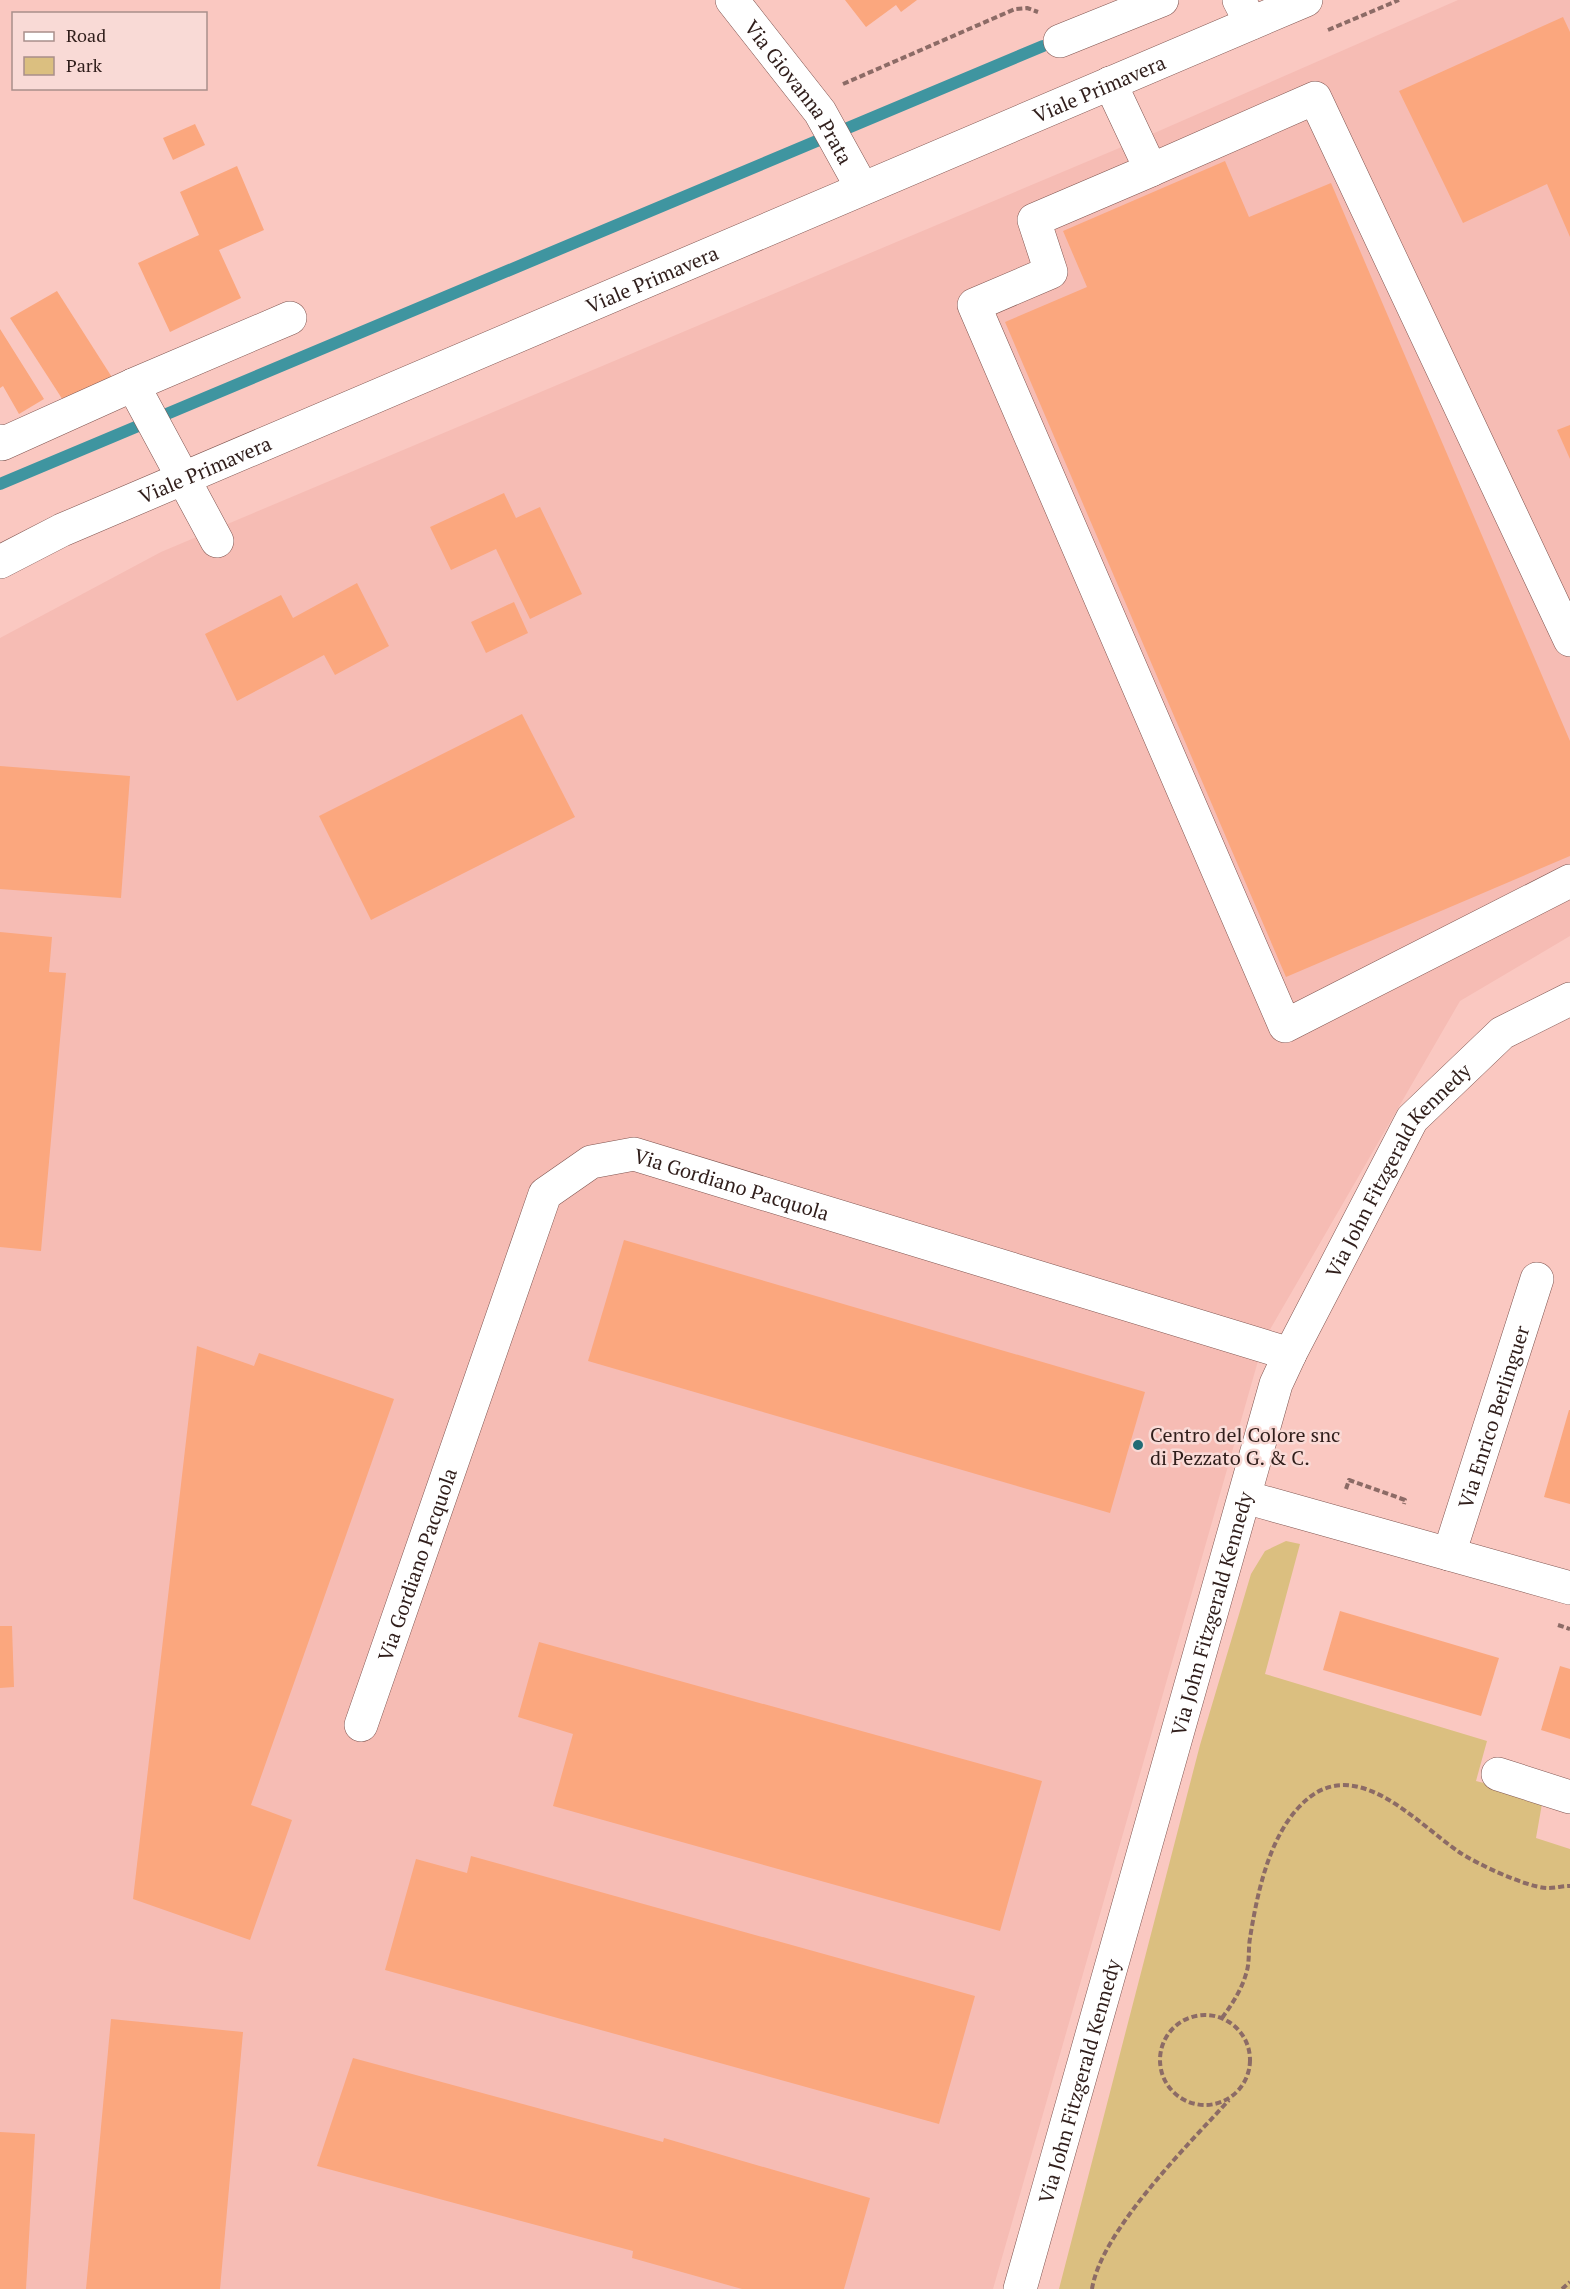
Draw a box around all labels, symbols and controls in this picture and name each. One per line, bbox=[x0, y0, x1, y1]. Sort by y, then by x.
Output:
legend bbox=[12, 12, 207, 90]
street label: Via Giovanna Prata bbox=[739, 14, 860, 169]
text: Road bbox=[66, 23, 106, 47]
street label: Viale Primavera bbox=[1029, 48, 1169, 128]
text: Park bbox=[66, 53, 103, 77]
street label: Viale Primavera bbox=[582, 239, 722, 319]
street label: Viale Primavera bbox=[134, 429, 275, 509]
street label: Via John Fitzgerald Kennedy bbox=[1319, 1056, 1477, 1282]
street label: Via Gordiano Pacquola bbox=[631, 1141, 833, 1226]
street label: Via Enrico Berlinguer bbox=[1451, 1322, 1535, 1512]
place label: Centro del Colore snc di Pezzato G. & C. bbox=[1150, 1421, 1340, 1471]
marker: Centro del Colore snc di Pezzato G. & C. bbox=[1131, 1438, 1145, 1452]
street label: Via Gordiano Pacquola bbox=[371, 1464, 463, 1665]
street label: Via John Fitzgerald Kennedy bbox=[1164, 1488, 1259, 1739]
street label: Via John Fitzgerald Kennedy bbox=[1031, 1955, 1126, 2206]

